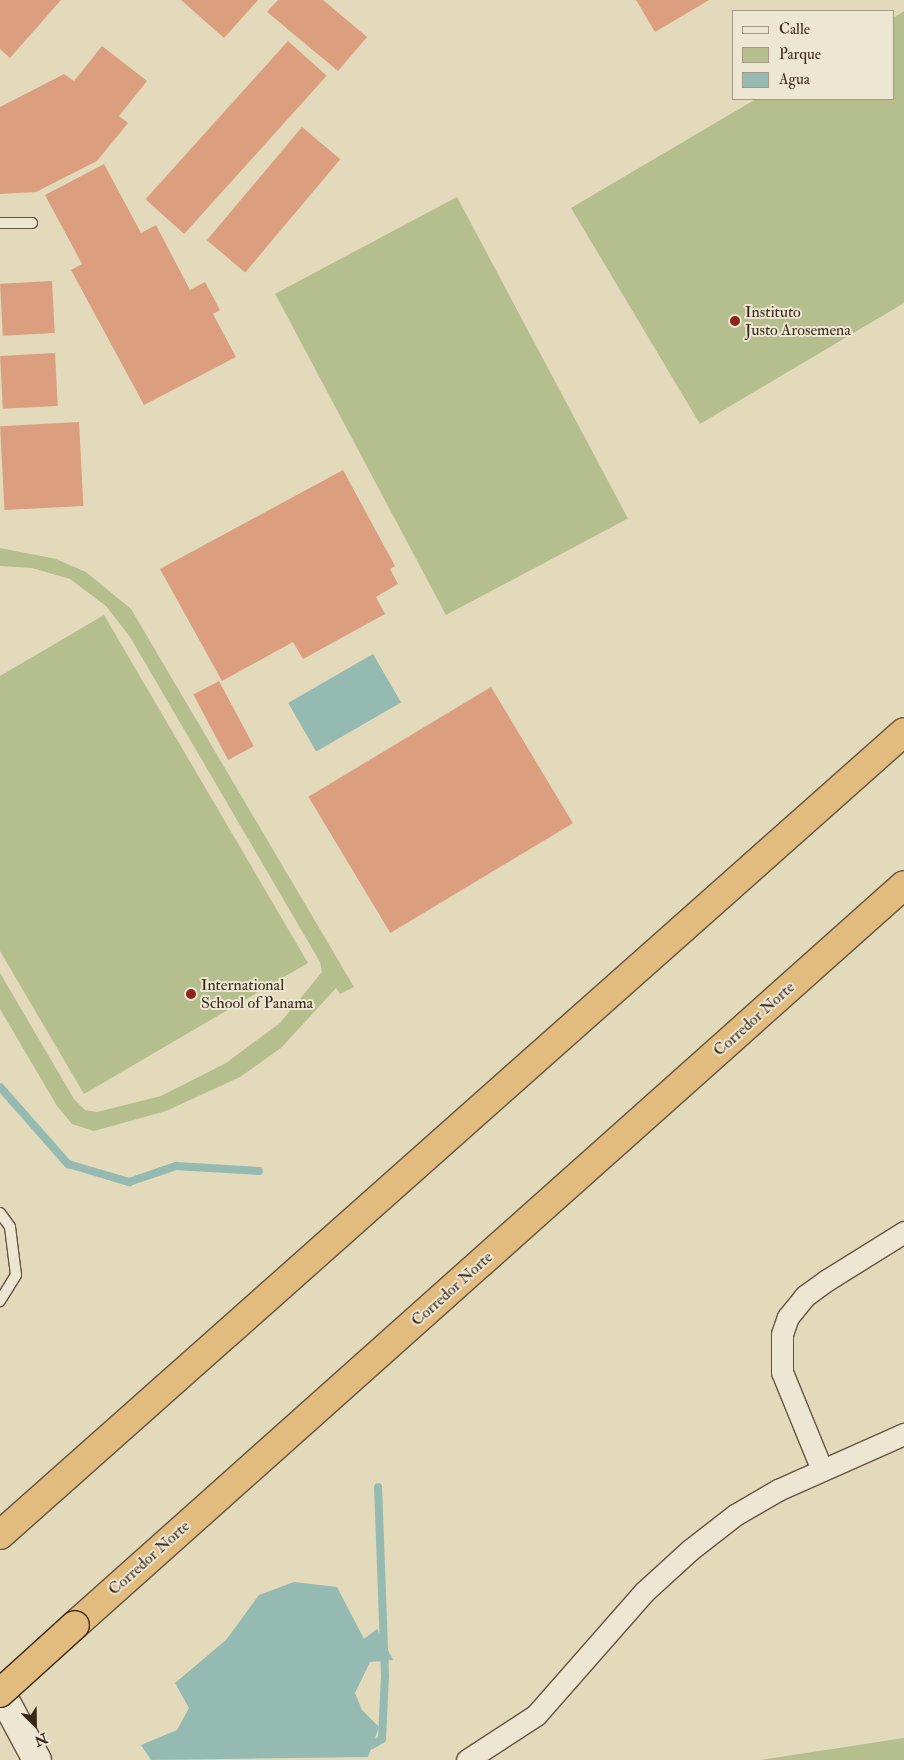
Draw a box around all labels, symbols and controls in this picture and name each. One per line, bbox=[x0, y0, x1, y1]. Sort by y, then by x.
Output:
legend bbox=[732, 10, 894, 100]
text: Calle bbox=[779, 20, 810, 39]
text: Parque bbox=[779, 45, 821, 64]
text: Agua bbox=[779, 70, 810, 89]
place label: Instituto Justo Arosemena bbox=[745, 302, 851, 340]
marker: Instituto Justo Arosemena bbox=[729, 315, 741, 327]
place label: International School of Panama bbox=[201, 975, 313, 1013]
street label: Corredor Norte bbox=[710, 978, 798, 1060]
marker: International School of Panama bbox=[185, 988, 197, 1000]
street label: Corredor Norte bbox=[408, 1248, 496, 1330]
street label: Corredor Norte bbox=[105, 1517, 193, 1599]
north arrow bbox=[10, 1700, 60, 1750]
text: N bbox=[32, 1729, 50, 1750]

